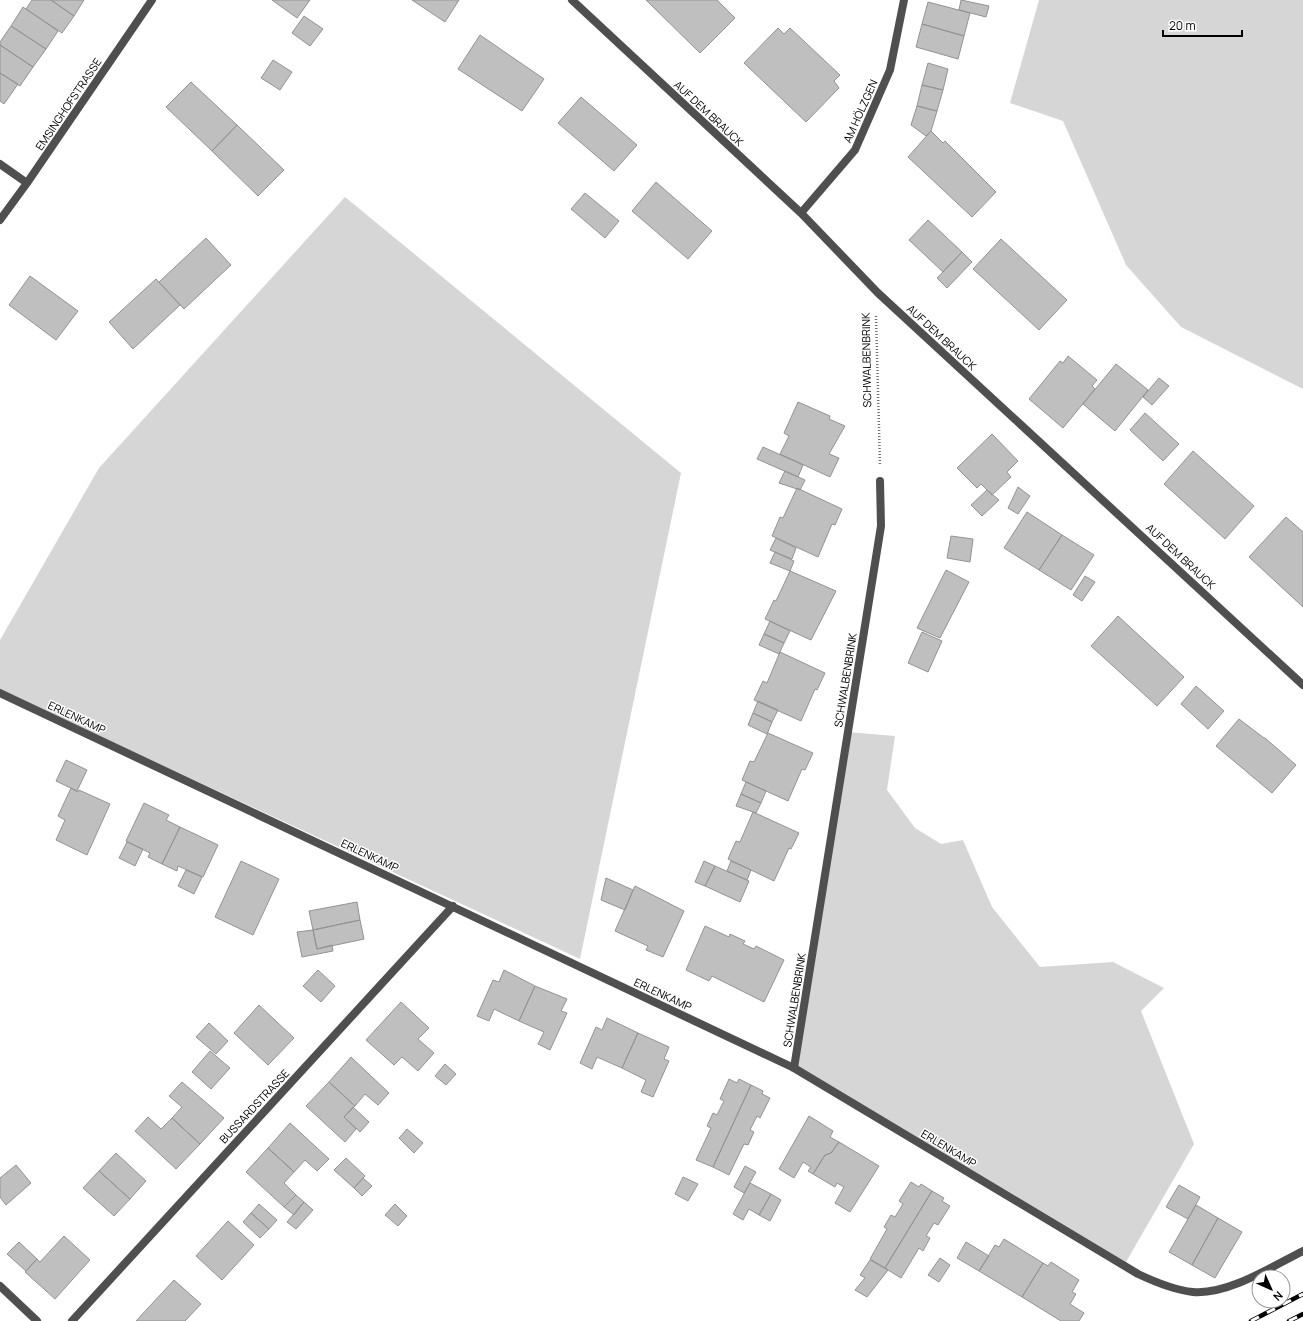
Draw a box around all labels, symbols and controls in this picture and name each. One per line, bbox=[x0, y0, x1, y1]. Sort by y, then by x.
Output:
scale bar bbox=[1163, 12, 1242, 38]
text: 20 m bbox=[1169, 17, 1196, 34]
street label: EMSINGHOFSTRASSE bbox=[32, 55, 104, 153]
street label: AUF DEM BRAUCK bbox=[671, 77, 747, 149]
street label: AM HÖLZGEN bbox=[839, 77, 881, 145]
street label: AUF DEM BRAUCK bbox=[904, 301, 980, 373]
street label: SCHWALBENBRINK bbox=[858, 312, 874, 408]
street label: AUF DEM BRAUCK bbox=[1143, 520, 1219, 592]
street label: SCHWALBENBRINK bbox=[830, 631, 860, 728]
street label: ERLENKAMP bbox=[46, 697, 109, 737]
street label: ERLENKAMP bbox=[339, 835, 402, 875]
street label: SCHWALBENBRINK bbox=[779, 951, 809, 1048]
street label: ERLENKAMP bbox=[632, 974, 695, 1014]
street label: BUSSARDSTRASSE bbox=[216, 1066, 292, 1146]
street label: ERLENKAMP bbox=[919, 1126, 980, 1171]
north arrow bbox=[1251, 1269, 1291, 1309]
text: N bbox=[1270, 1288, 1287, 1305]

